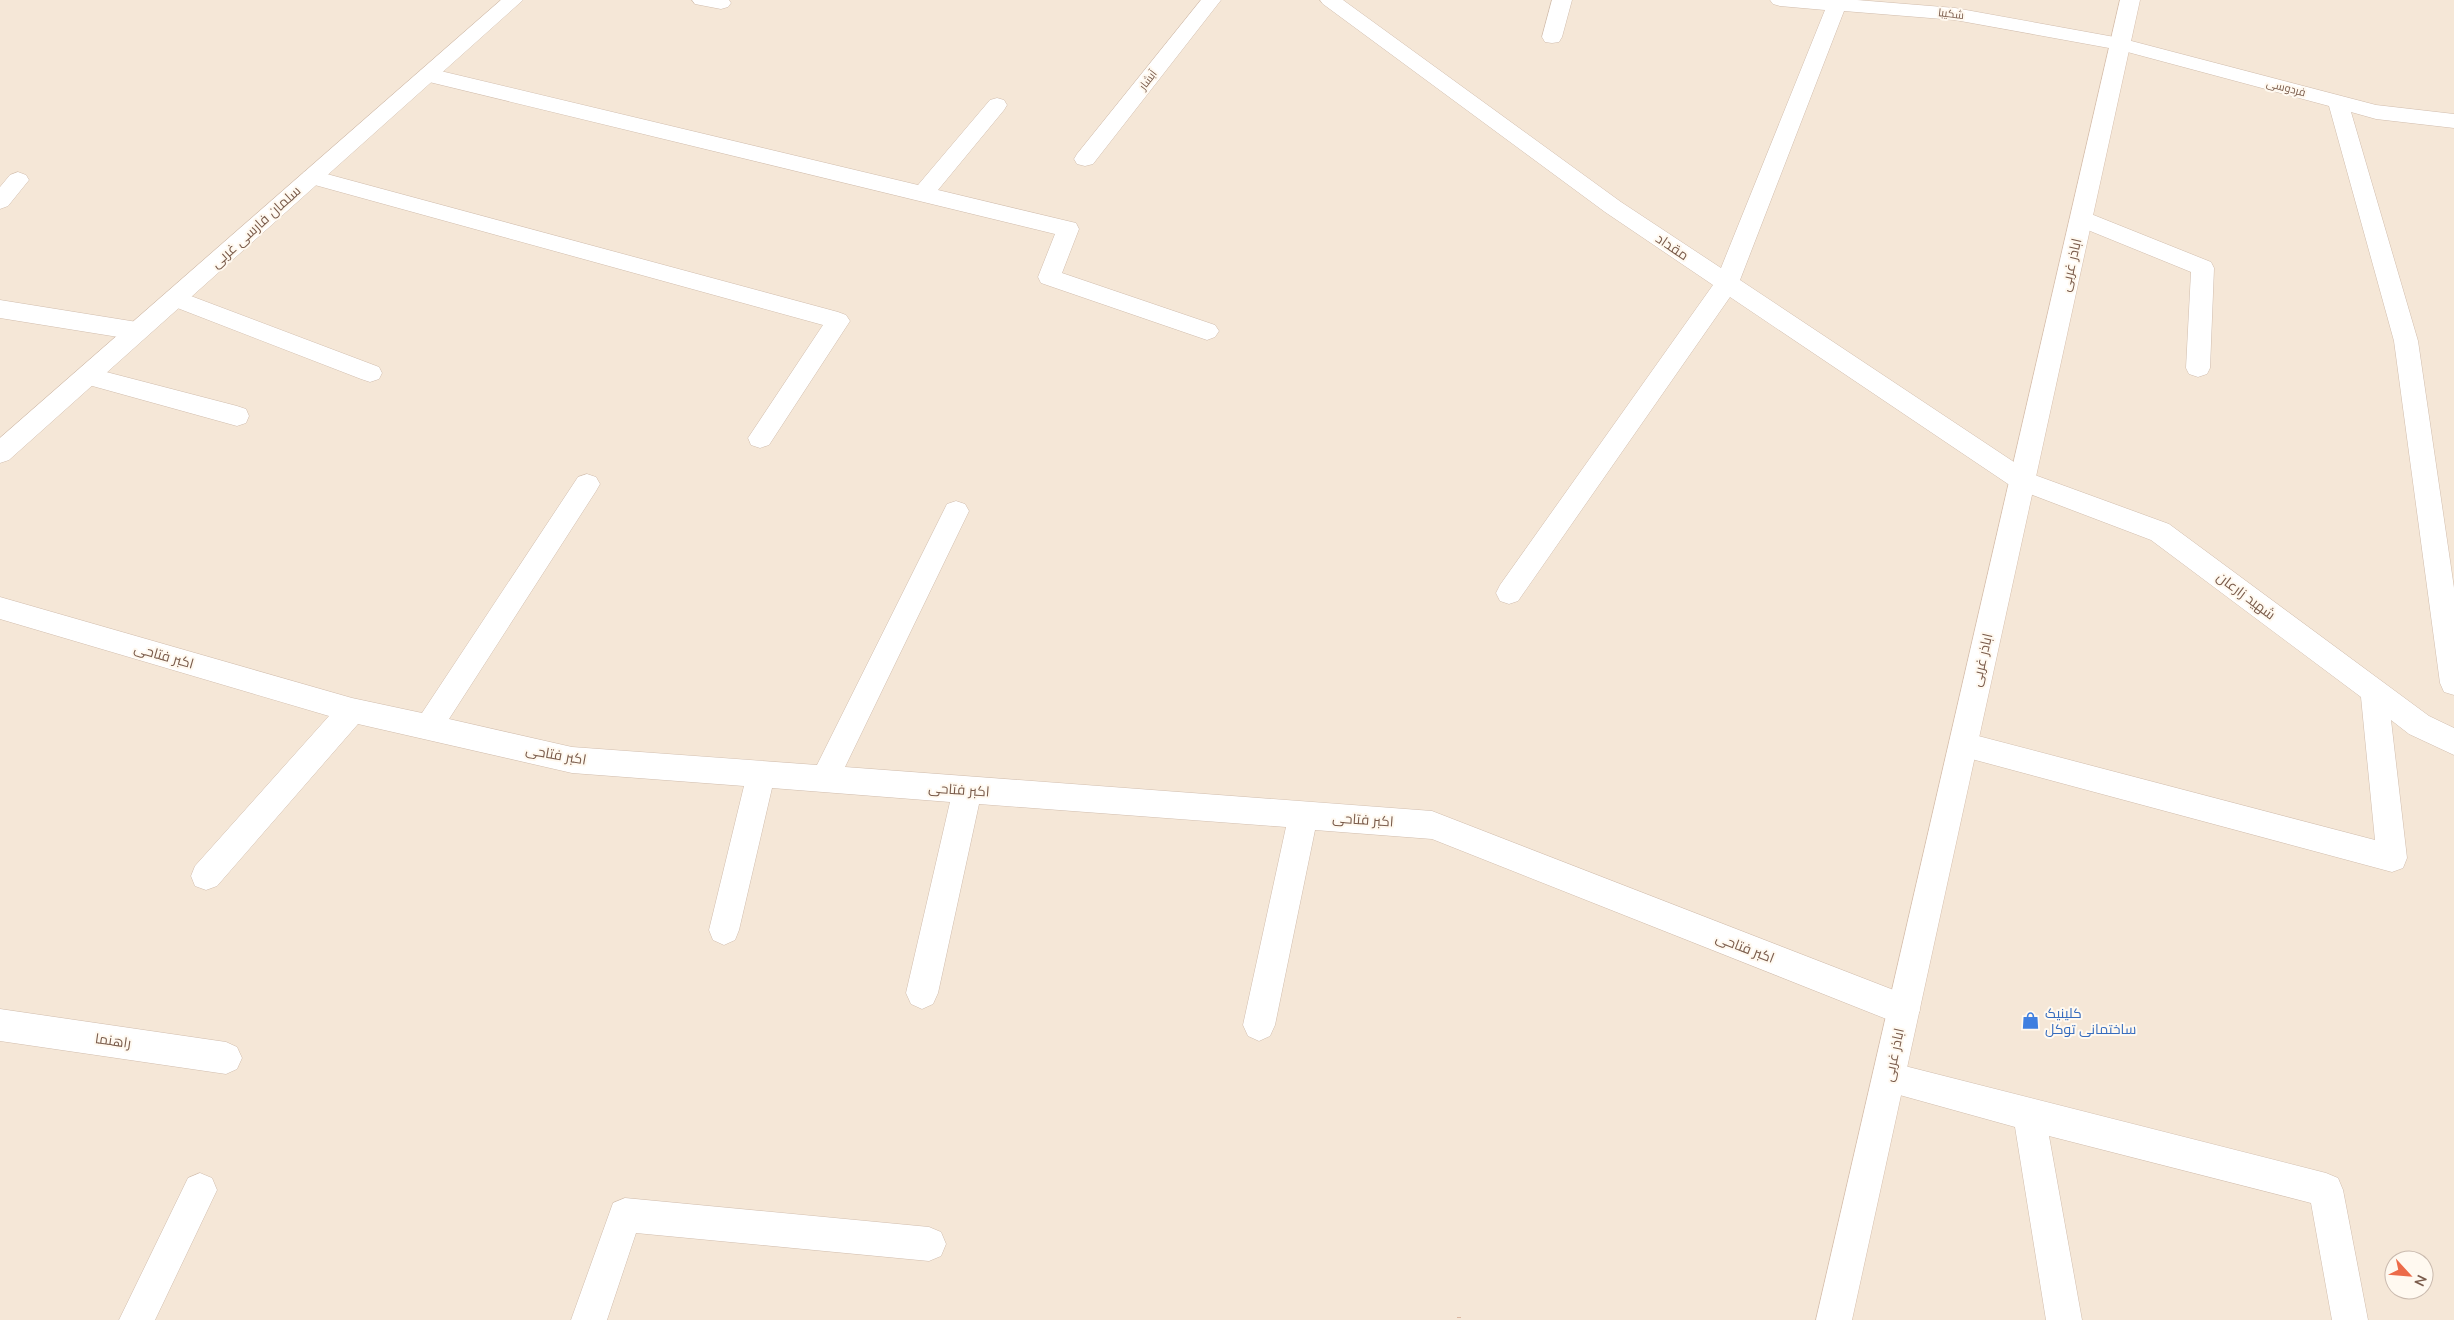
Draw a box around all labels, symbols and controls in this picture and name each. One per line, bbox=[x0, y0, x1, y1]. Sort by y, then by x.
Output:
street label: شکیبا bbox=[1937, 5, 1965, 23]
street label: آبشار bbox=[1135, 67, 1161, 94]
street label: فردوسی bbox=[2265, 76, 2307, 100]
street label: سلمان فارسی غربی bbox=[207, 182, 305, 272]
street label: مقداد bbox=[1652, 229, 1692, 265]
street label: اباذر غربی bbox=[2056, 236, 2086, 294]
street label: شهید زارعان bbox=[2213, 568, 2279, 624]
street label: اباذر غربی bbox=[1967, 631, 1997, 689]
street label: اکبر فتاحی bbox=[132, 638, 196, 674]
street label: اکبر فتاحی bbox=[524, 740, 588, 770]
street label: اکبر فتاحی bbox=[928, 778, 990, 802]
street label: اکبر فتاحی bbox=[1332, 808, 1394, 832]
street label: اکبر فتاحی bbox=[1713, 928, 1777, 968]
place label: کلینیک ساختمانی توکل bbox=[2045, 1004, 2136, 1039]
shop icon: کلینیک ساختمانی توکل bbox=[2021, 1011, 2041, 1031]
street label: اباذر غربی bbox=[1879, 1026, 1909, 1084]
street label: راهنما bbox=[94, 1029, 132, 1053]
north arrow bbox=[2384, 1250, 2434, 1300]
text: N bbox=[2409, 1272, 2431, 1289]

